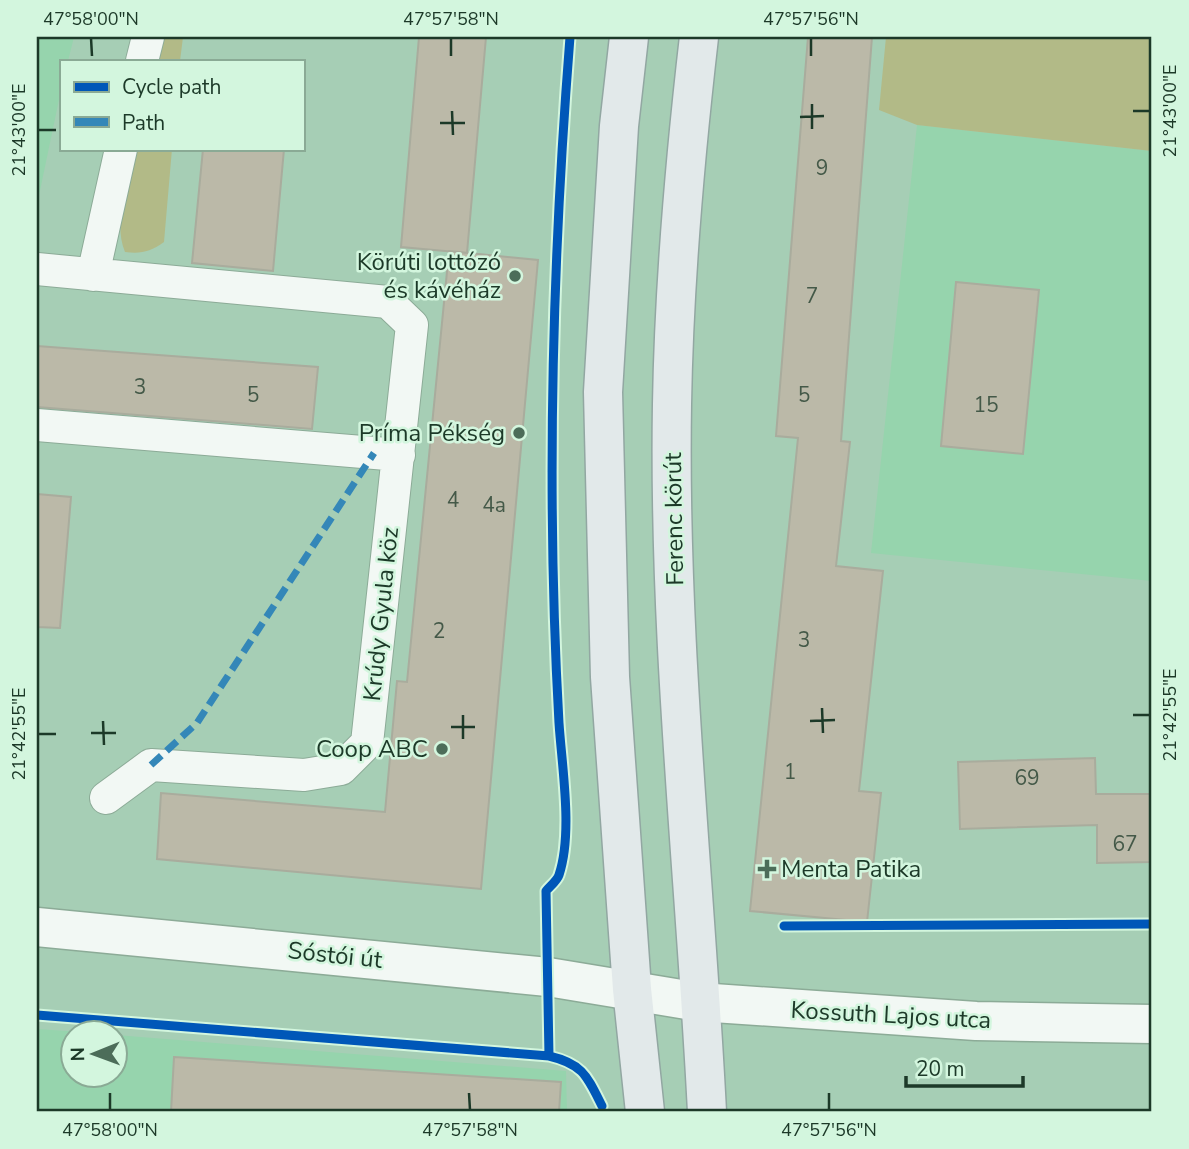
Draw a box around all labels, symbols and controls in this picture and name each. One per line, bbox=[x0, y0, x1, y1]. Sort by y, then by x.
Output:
text: 47°58'00"N bbox=[43, 7, 139, 31]
text: 47°57'58"N bbox=[403, 7, 499, 31]
text: 47°57'56"N bbox=[763, 7, 859, 31]
legend bbox=[60, 60, 304, 150]
text: 21°43'00"E bbox=[1158, 65, 1182, 158]
text: Cycle path bbox=[122, 73, 221, 101]
text: 21°43'00"E bbox=[7, 84, 31, 177]
text: Path bbox=[122, 109, 165, 137]
house number: 9 bbox=[816, 154, 828, 182]
place label: Körúti lottózó és kávéház bbox=[357, 246, 501, 306]
marker: Körúti lottózó és kávéház bbox=[507, 268, 523, 284]
house number: 7 bbox=[806, 282, 818, 310]
house number: 3 bbox=[134, 373, 146, 401]
house number: 5 bbox=[247, 381, 259, 409]
house number: 5 bbox=[798, 381, 810, 409]
house number: 15 bbox=[973, 391, 999, 419]
place label: Príma Pékség bbox=[359, 417, 505, 449]
marker: Príma Pékség bbox=[511, 425, 527, 441]
street label: Ferenc körút bbox=[657, 452, 691, 586]
house number: 4 bbox=[447, 486, 459, 514]
house number: 4a bbox=[482, 491, 506, 519]
street label: Krúdy Gyula köz bbox=[356, 525, 406, 703]
house number: 2 bbox=[433, 617, 445, 645]
house number: 3 bbox=[798, 626, 810, 654]
text: 21°42'55"E bbox=[1158, 669, 1182, 762]
text: 21°42'55"E bbox=[7, 688, 31, 781]
place label: Coop ABC bbox=[316, 733, 428, 765]
marker: Coop ABC bbox=[434, 741, 450, 757]
house number: 1 bbox=[784, 758, 796, 786]
house number: 69 bbox=[1014, 764, 1040, 792]
house number: 67 bbox=[1112, 830, 1138, 858]
place label: Menta Patika bbox=[781, 853, 921, 885]
marker: Menta Patika bbox=[759, 861, 775, 877]
street label: Sóstói út bbox=[286, 934, 384, 976]
street label: Kossuth Lajos utca bbox=[790, 994, 992, 1036]
north arrow bbox=[60, 1020, 130, 1090]
scale bar bbox=[906, 1044, 1023, 1088]
text: N bbox=[65, 1047, 91, 1062]
text: 20 m bbox=[916, 1055, 965, 1083]
text: 47°58'00"N bbox=[62, 1118, 158, 1142]
text: 47°57'58"N bbox=[422, 1118, 518, 1142]
text: 47°57'56"N bbox=[781, 1118, 877, 1142]

